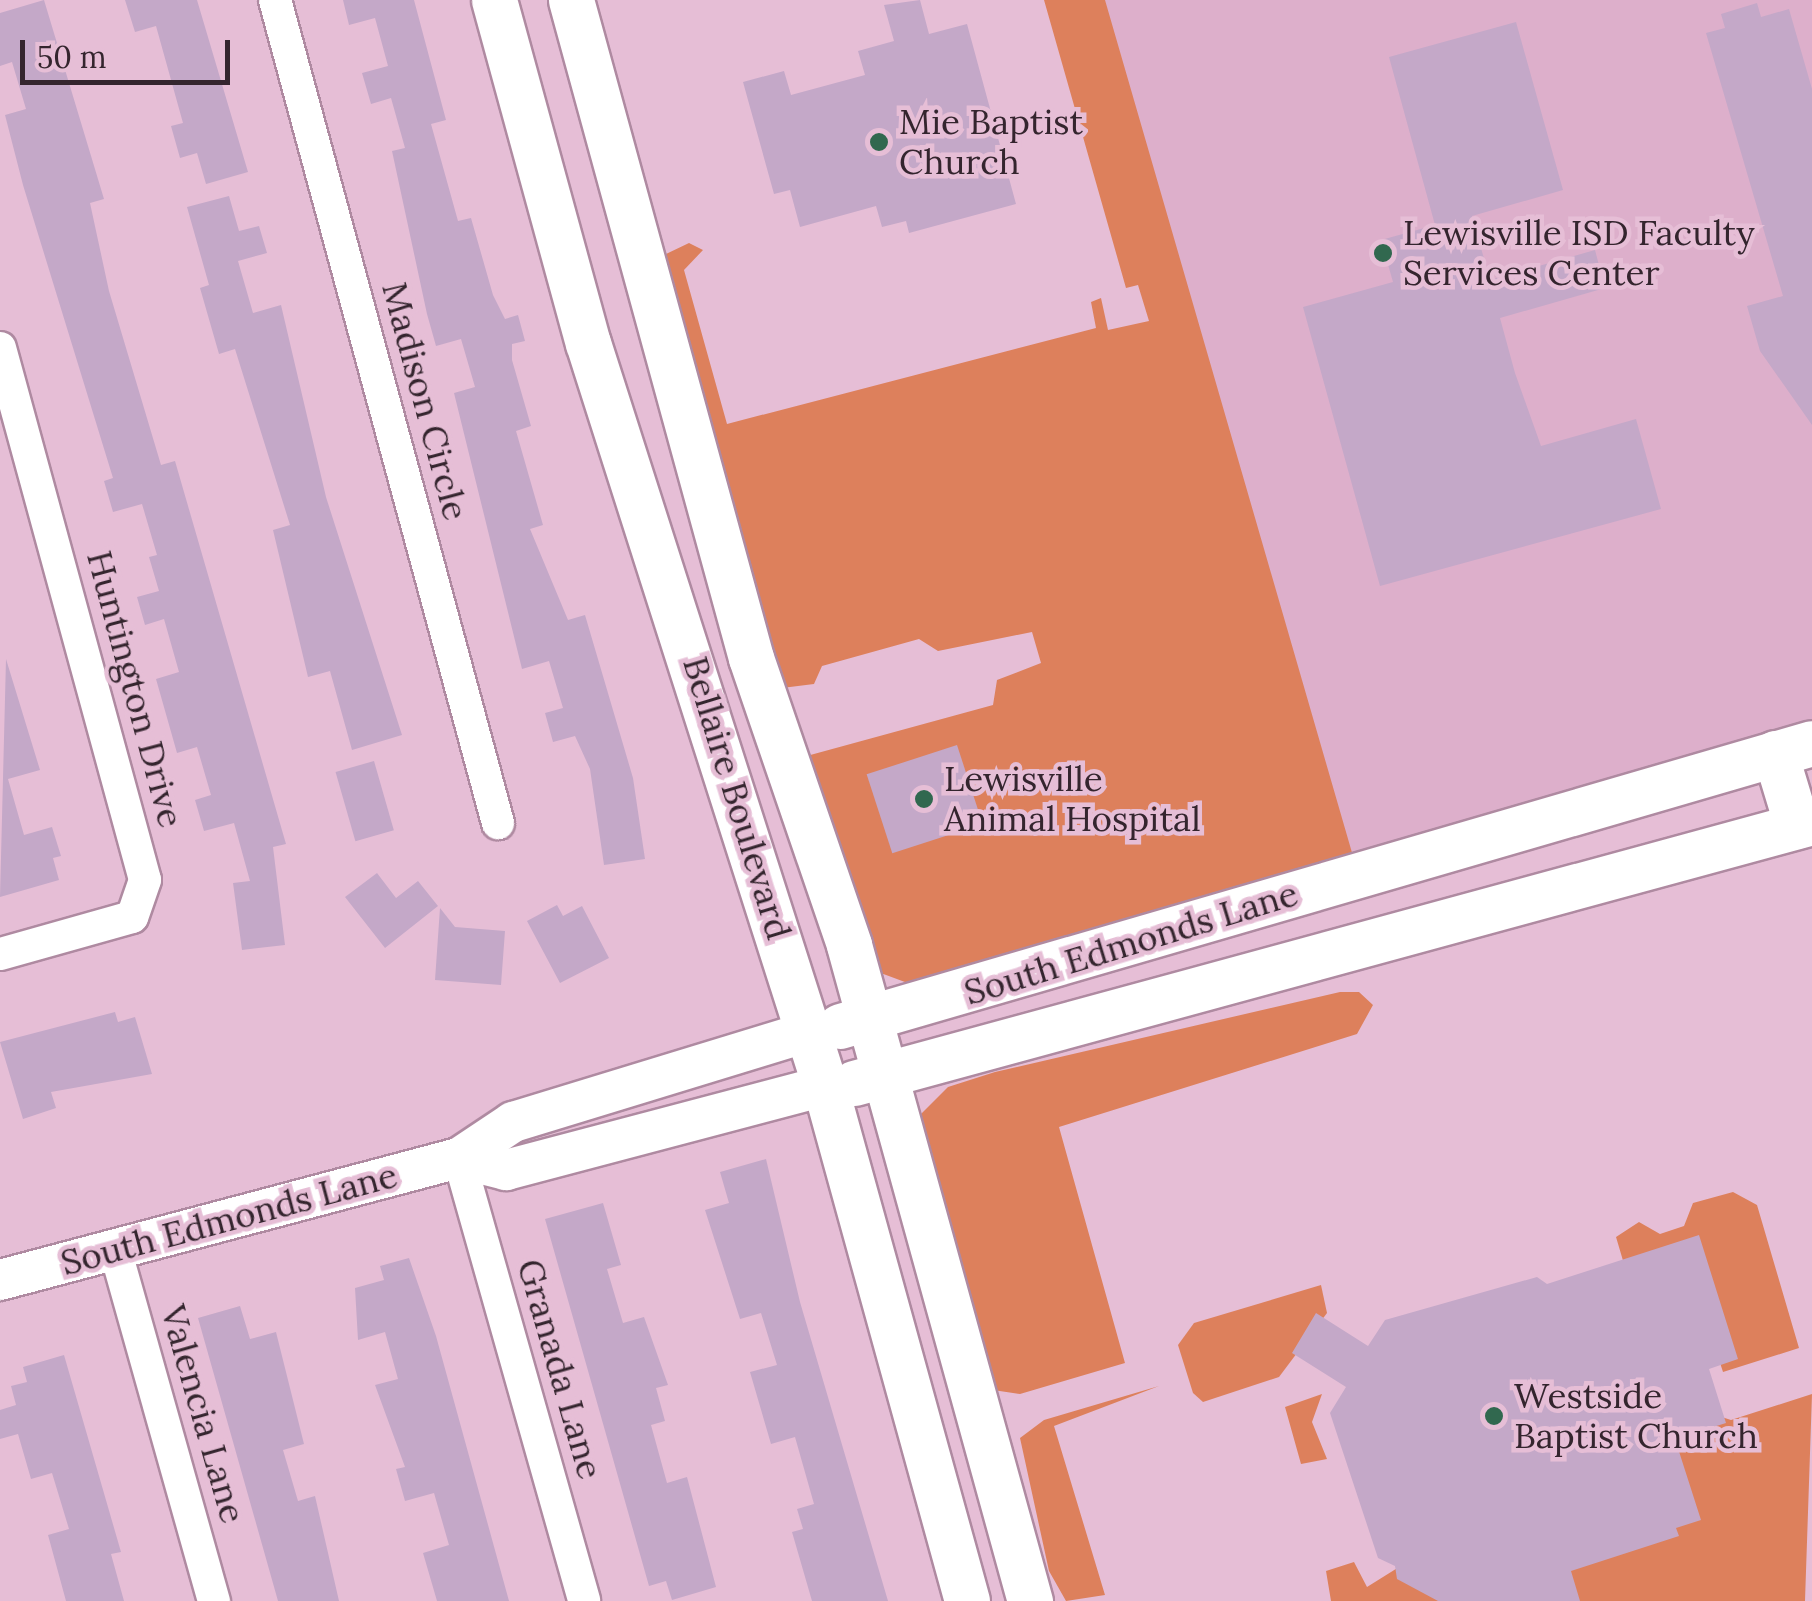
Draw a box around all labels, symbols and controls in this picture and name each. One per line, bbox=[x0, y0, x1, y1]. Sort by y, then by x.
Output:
scale bar bbox=[25, 20, 235, 82]
text: 50 m bbox=[37, 38, 107, 76]
place label: Mie Baptist Church bbox=[899, 101, 1083, 183]
marker: Mie Baptist Church bbox=[868, 131, 890, 153]
place label: Lewisville ISD Faculty Services Center bbox=[1403, 212, 1755, 294]
marker: Lewisville ISD Faculty Services Center bbox=[1372, 242, 1394, 264]
street label: Madison Circle bbox=[373, 278, 477, 524]
street label: Huntington Drive bbox=[78, 546, 192, 832]
street label: Bellaire Boulevard bbox=[674, 652, 800, 944]
place label: Lewisville Animal Hospital bbox=[944, 758, 1201, 840]
marker: Lewisville Animal Hospital bbox=[913, 788, 935, 810]
street label: South Edmonds Lane bbox=[959, 872, 1303, 1014]
street label: South Edmonds Lane bbox=[56, 1154, 402, 1284]
street label: Granada Lane bbox=[509, 1254, 611, 1484]
street label: Valencia Lane bbox=[152, 1300, 254, 1528]
place label: Westside Baptist Church bbox=[1514, 1375, 1758, 1457]
marker: Westside Baptist Church bbox=[1483, 1405, 1505, 1427]

